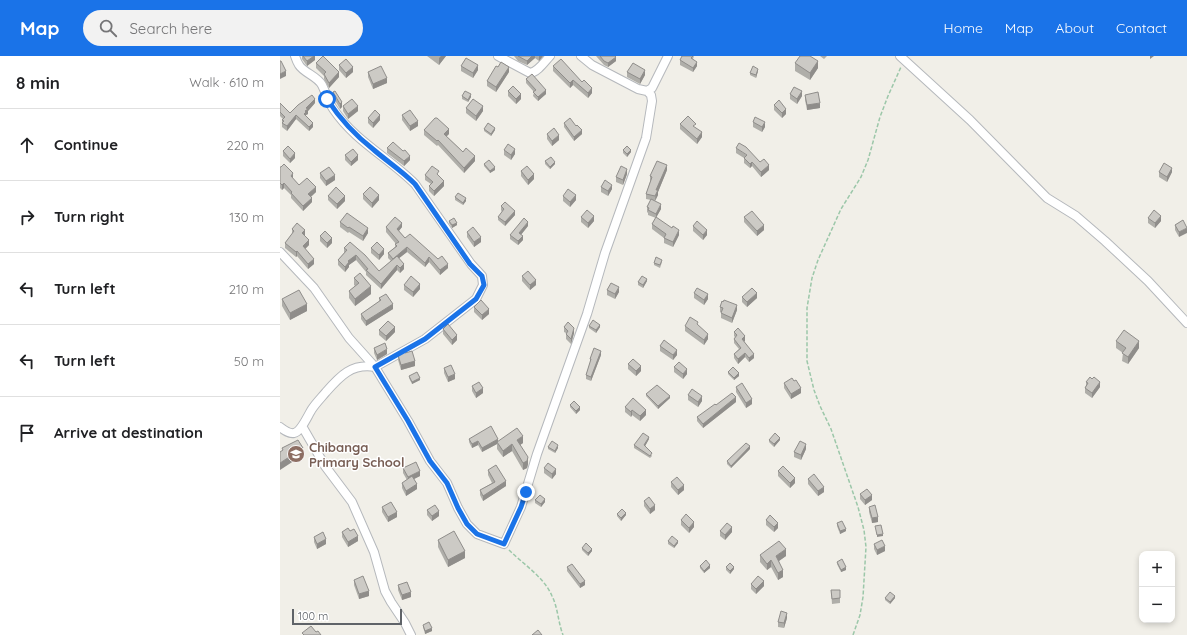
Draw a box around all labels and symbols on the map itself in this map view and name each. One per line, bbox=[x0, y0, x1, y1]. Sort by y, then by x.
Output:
route start bbox=[318, 90, 336, 108]
place label: Chibanga Primary School bbox=[309, 439, 405, 470]
school or university icon: Chibanga Primary School bbox=[286, 444, 306, 464]
route end bbox=[517, 483, 535, 501]
scale bar bbox=[292, 607, 402, 626]

